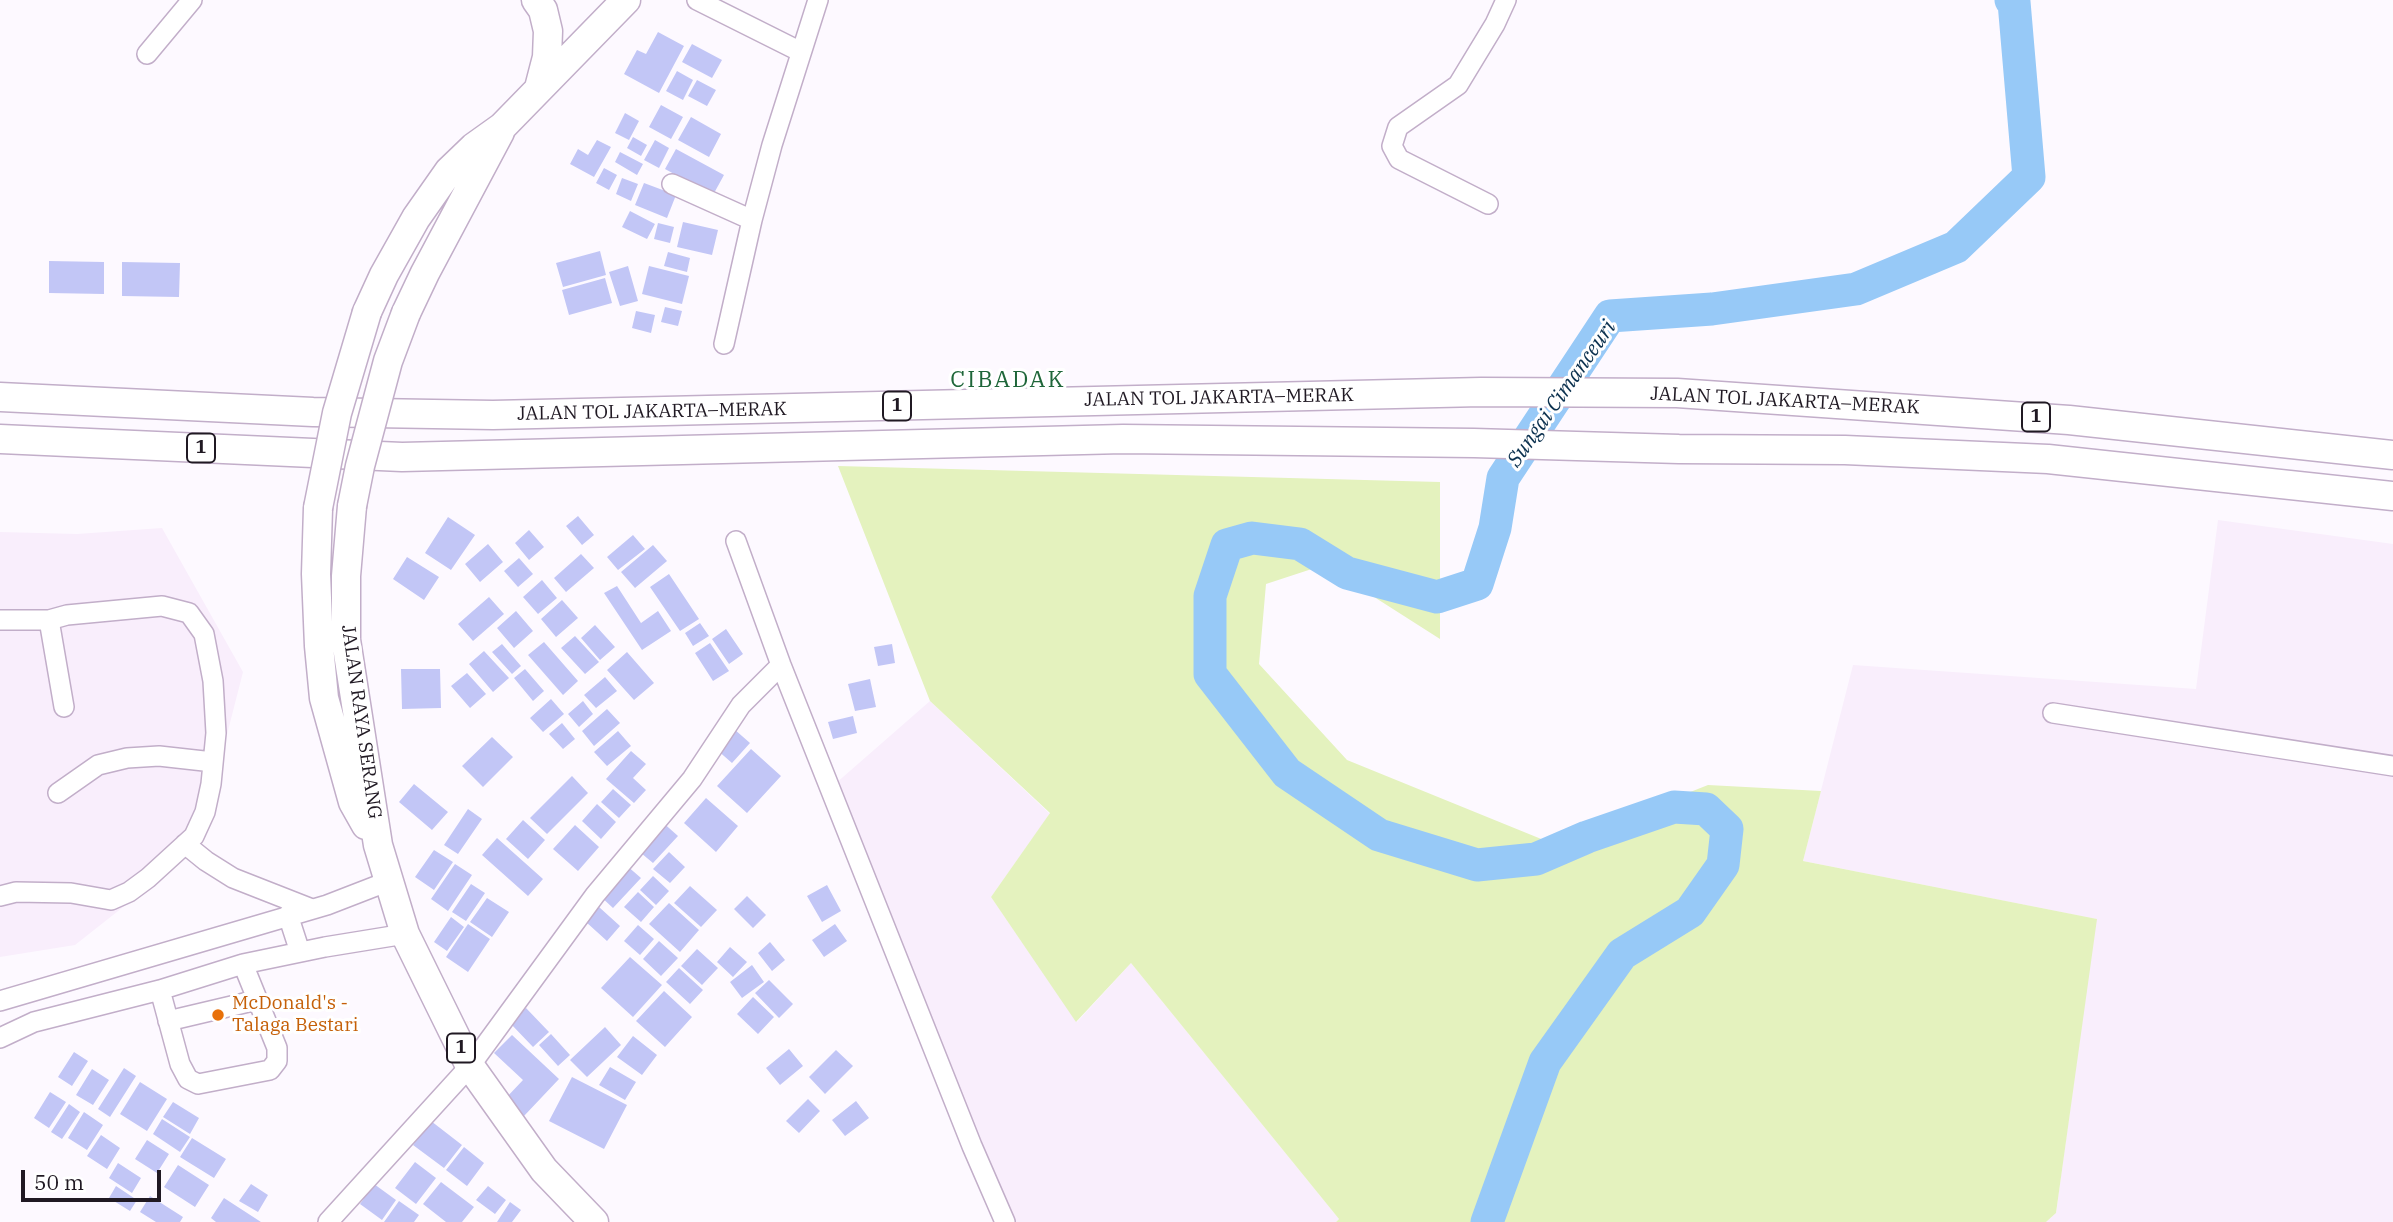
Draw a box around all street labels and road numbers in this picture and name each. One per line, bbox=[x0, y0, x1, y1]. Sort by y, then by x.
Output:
street label: JALAN TOL JAKARTA–MERAK bbox=[1650, 383, 1920, 419]
street label: JALAN TOL JAKARTA–MERAK bbox=[1084, 384, 1354, 412]
road number: 1 bbox=[883, 392, 911, 420]
street label: JALAN TOL JAKARTA–MERAK bbox=[517, 398, 787, 426]
road number: 1 bbox=[2022, 402, 2050, 432]
road number: 1 bbox=[187, 434, 215, 462]
street label: JALAN RAYA SERANG bbox=[336, 623, 386, 821]
road number: 1 bbox=[447, 1034, 475, 1063]

